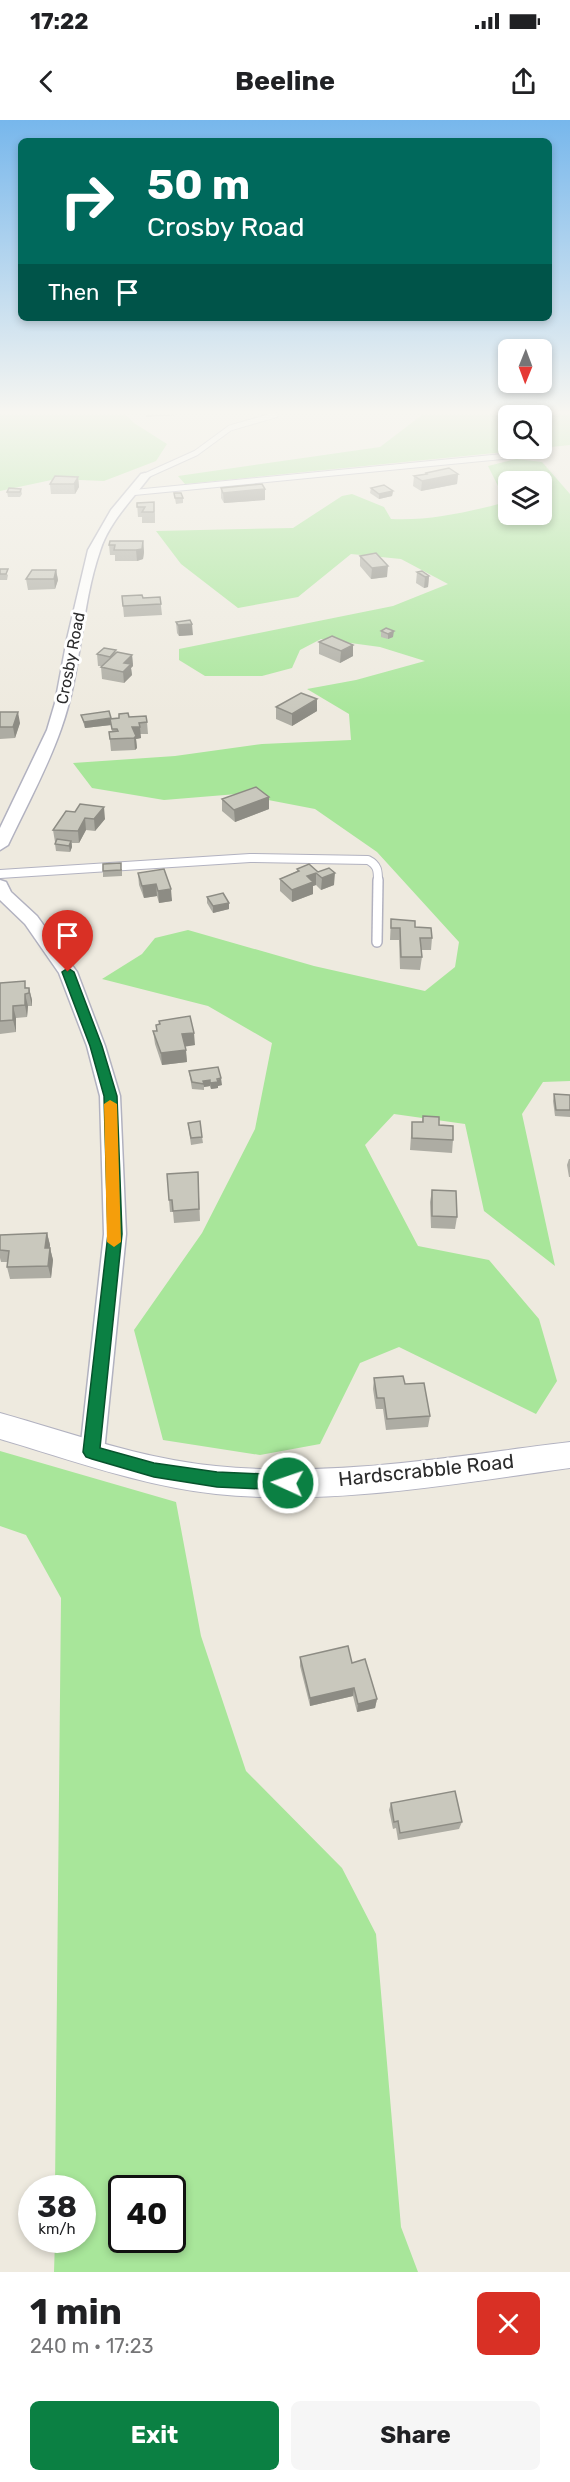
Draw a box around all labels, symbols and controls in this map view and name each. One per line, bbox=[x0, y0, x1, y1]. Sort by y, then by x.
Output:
text: 17:22 bbox=[30, 8, 89, 35]
icon: back bbox=[30, 65, 63, 98]
text: Beeline bbox=[235, 65, 335, 97]
icon: share bbox=[507, 65, 540, 98]
text: 50 m bbox=[147, 160, 250, 210]
icon: right bbox=[48, 162, 126, 240]
text: Crosby Road bbox=[147, 211, 305, 243]
icon: arrive bbox=[111, 276, 144, 309]
text: Then bbox=[48, 279, 99, 306]
north arrow bbox=[498, 339, 552, 393]
map controls bbox=[498, 339, 552, 525]
button: search bbox=[498, 405, 552, 459]
button: layers bbox=[498, 471, 552, 525]
street label: Crosby Road bbox=[52, 610, 89, 706]
pin bbox=[42, 910, 93, 972]
icon: arrive bbox=[51, 919, 84, 952]
street label: Hardscrabble Road bbox=[337, 1449, 515, 1491]
position arrow bbox=[256, 1451, 320, 1515]
speed limit sign: 40 bbox=[108, 2175, 186, 2253]
text: 38 bbox=[37, 2189, 77, 2225]
text: km/h bbox=[38, 2220, 76, 2238]
text: 1 min bbox=[30, 2290, 122, 2333]
button: close bbox=[477, 2292, 540, 2355]
text: 240 m · 17:23 bbox=[30, 2334, 153, 2358]
button: Exit bbox=[30, 2401, 279, 2470]
button: Share bbox=[291, 2401, 540, 2470]

